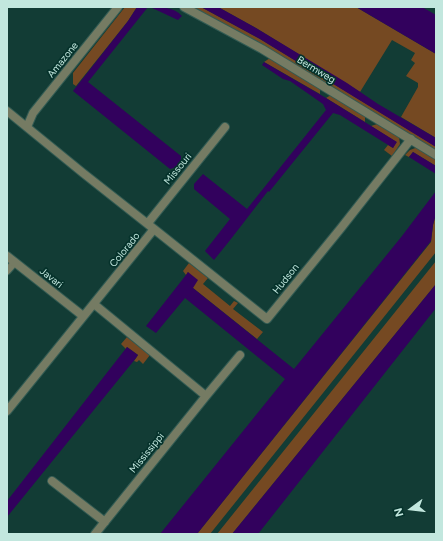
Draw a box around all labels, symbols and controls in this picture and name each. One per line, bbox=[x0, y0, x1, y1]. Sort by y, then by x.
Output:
street label: Amazone bbox=[45, 40, 81, 80]
street label: Bermweg bbox=[295, 54, 337, 86]
street label: Missouri bbox=[162, 151, 194, 187]
street label: Colorado bbox=[107, 230, 143, 270]
street label: Hudson bbox=[270, 262, 302, 296]
street label: Javari bbox=[37, 265, 65, 291]
street label: Mississippi bbox=[127, 430, 167, 476]
north arrow bbox=[391, 489, 431, 529]
text: N bbox=[392, 506, 406, 518]

